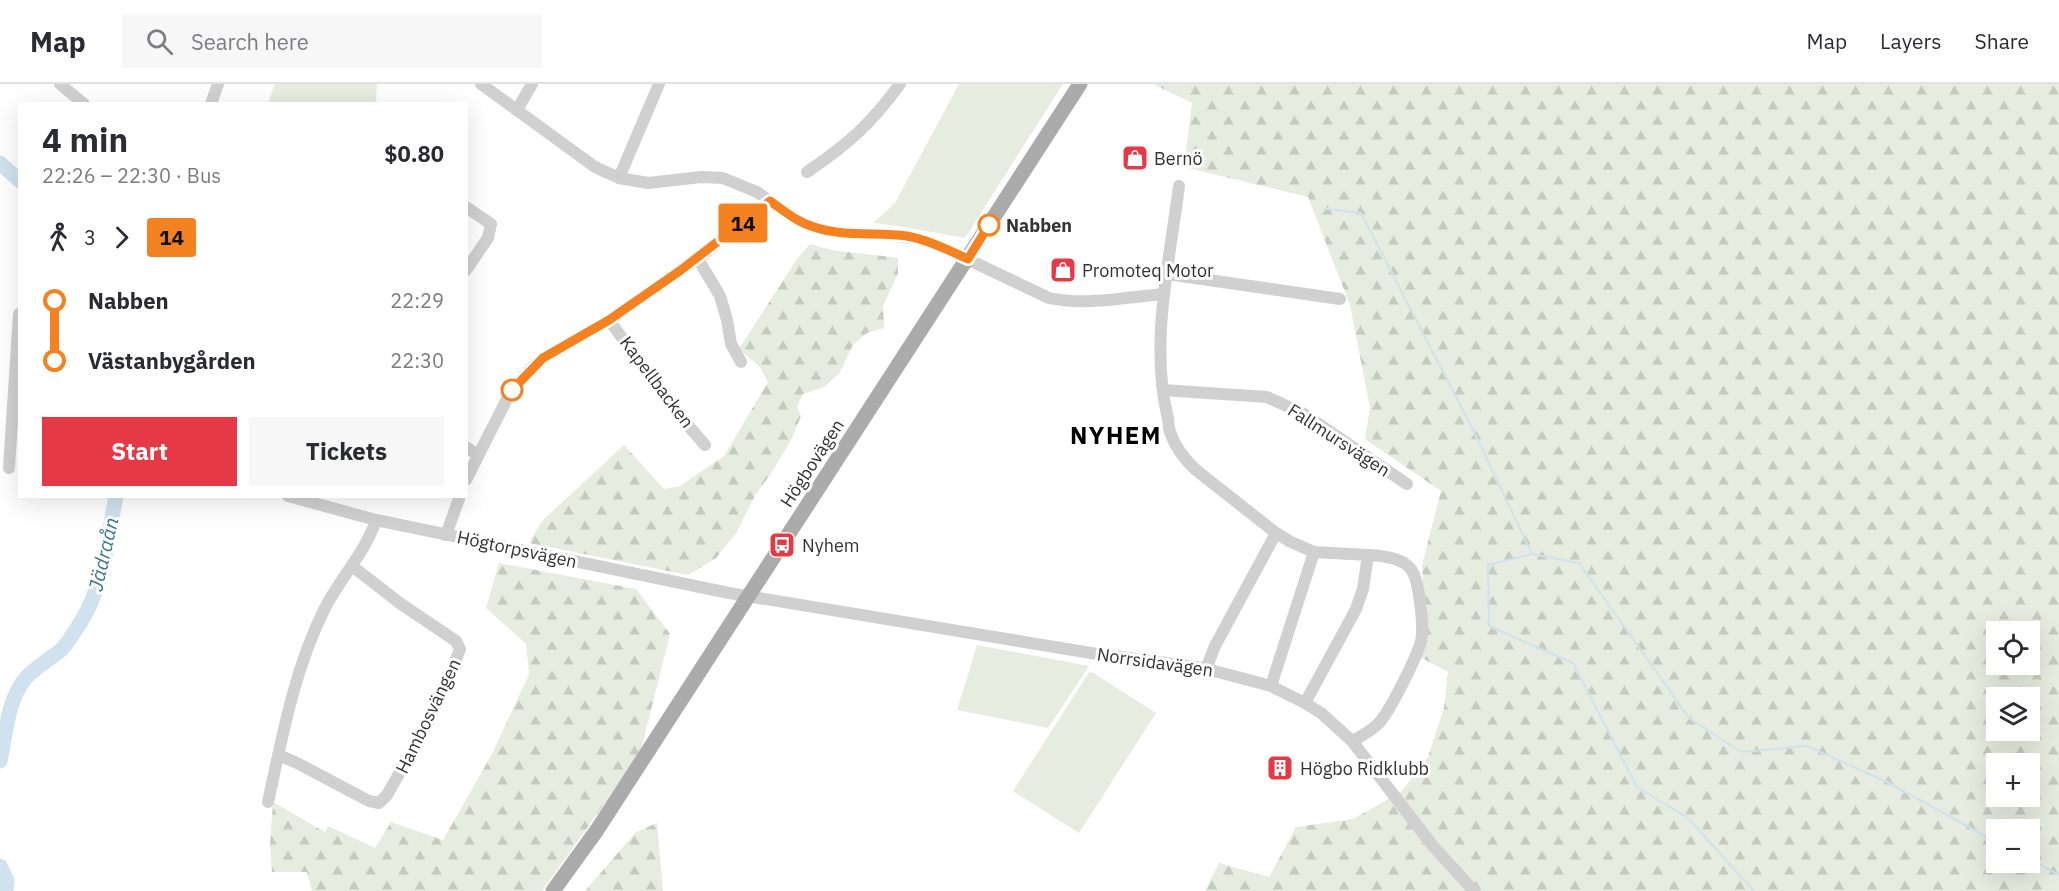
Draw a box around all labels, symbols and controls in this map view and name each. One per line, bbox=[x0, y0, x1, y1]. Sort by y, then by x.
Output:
search box bbox=[122, 14, 542, 68]
text: Map bbox=[30, 23, 86, 60]
icon: search bbox=[143, 25, 176, 58]
text: Search here bbox=[191, 27, 309, 56]
text: Map bbox=[1807, 27, 1847, 55]
text: Layers bbox=[1880, 27, 1942, 55]
text: Share bbox=[1975, 27, 2029, 55]
text: 4 min bbox=[42, 118, 128, 161]
text: $0.80 bbox=[384, 139, 444, 168]
shop icon: Bernö bbox=[1120, 143, 1150, 173]
place label: Bernö bbox=[1154, 147, 1203, 170]
text: 22:26 – 22:30 · Bus bbox=[42, 162, 221, 189]
line badge: 14 bbox=[716, 204, 770, 242]
text: 14 bbox=[730, 209, 756, 237]
marker: Nabben bbox=[978, 214, 1000, 236]
place label: Nabben bbox=[1006, 214, 1072, 237]
icon: walk bbox=[42, 221, 75, 254]
icon: forward bbox=[105, 221, 138, 254]
text: 14 bbox=[159, 223, 184, 251]
text: 3 bbox=[84, 224, 96, 251]
shop icon: Promoteq Motor bbox=[1048, 255, 1078, 285]
place label: Promoteq Motor bbox=[1082, 259, 1214, 282]
text: Nabben bbox=[88, 286, 169, 315]
text: 22:29 bbox=[390, 287, 444, 314]
street label: Kapellbacken bbox=[615, 331, 699, 433]
text: Västanbygården bbox=[88, 346, 256, 375]
text: 22:30 bbox=[390, 347, 444, 374]
unlabelled marker bbox=[501, 379, 523, 401]
street label: Fallmursvägen bbox=[1283, 398, 1395, 482]
street label: Högbovägen bbox=[775, 415, 849, 511]
button: Start bbox=[42, 417, 237, 486]
button: Tickets bbox=[249, 417, 444, 486]
district label: NYHEM bbox=[1070, 419, 1162, 451]
water label: Jädraån bbox=[81, 514, 125, 594]
street label: Högtorpsvägen bbox=[455, 525, 579, 573]
bus stop icon: Nyhem bbox=[767, 530, 797, 560]
place label: Nyhem bbox=[802, 534, 860, 557]
map controls bbox=[1986, 621, 2040, 873]
button: locate bbox=[1986, 621, 2040, 675]
street label: Norrsidavägen bbox=[1095, 642, 1215, 682]
street label: Hambosvängen bbox=[390, 655, 466, 777]
button: layers bbox=[1986, 687, 2040, 741]
building icon: Högbo Ridklubb bbox=[1265, 753, 1295, 783]
button: + bbox=[1986, 753, 2040, 807]
place label: Högbo Ridklubb bbox=[1300, 757, 1429, 780]
button: − bbox=[1986, 819, 2040, 873]

